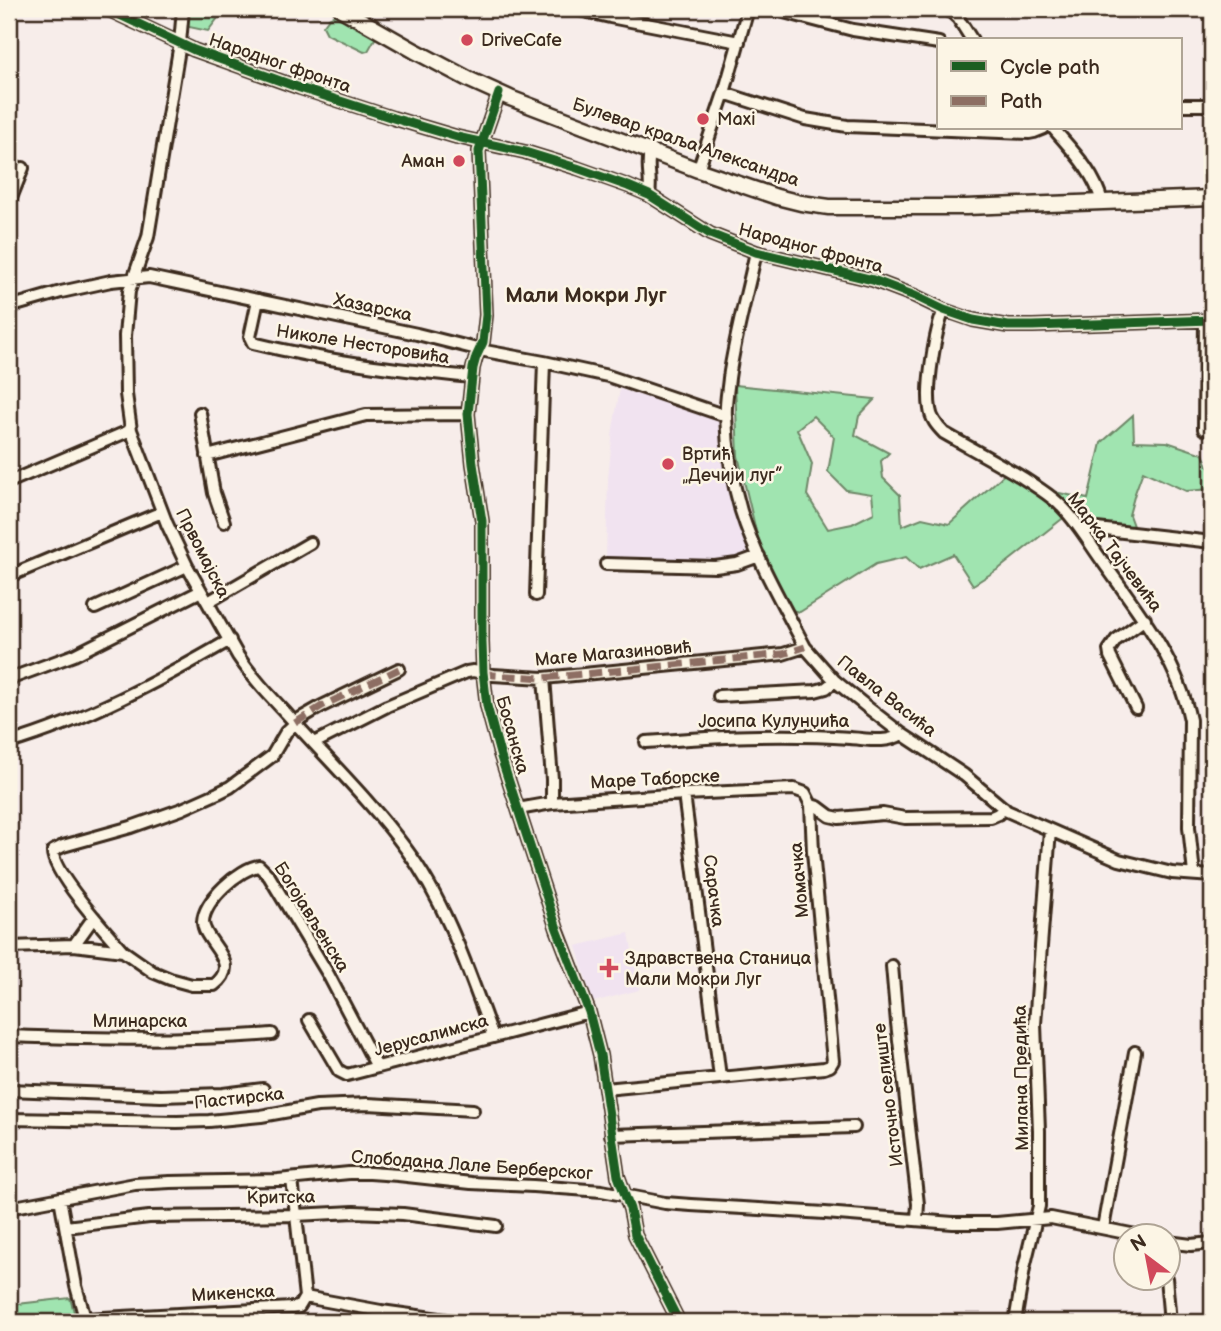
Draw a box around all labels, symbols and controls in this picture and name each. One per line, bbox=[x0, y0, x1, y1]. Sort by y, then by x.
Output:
street label: Народног фронта bbox=[206, 29, 354, 98]
place label: DriveCafe bbox=[481, 30, 562, 51]
marker: DriveCafe bbox=[459, 32, 475, 48]
legend bbox=[937, 38, 1182, 130]
text: Cycle path bbox=[1000, 55, 1100, 80]
text: Path bbox=[1000, 89, 1042, 114]
street label: Булевар краља Александра bbox=[570, 94, 802, 191]
place label: Maxi bbox=[717, 109, 755, 130]
marker: Maxi bbox=[695, 111, 711, 127]
place label: Аман bbox=[400, 151, 445, 172]
marker: Аман bbox=[451, 153, 467, 169]
street label: Народног фронта bbox=[736, 219, 886, 278]
district label: Мали Мокри Луг bbox=[505, 283, 668, 308]
street label: Хазарска bbox=[332, 289, 414, 326]
street label: Николе Несторовића bbox=[275, 320, 451, 369]
place label: Вртић „Дечији луг” bbox=[682, 444, 783, 486]
marker: Вртић „Дечији луг” bbox=[660, 456, 676, 472]
street label: Марка Тајчевића bbox=[1063, 488, 1167, 617]
street label: Првомајска bbox=[171, 505, 234, 602]
street label: Маге Магазиновић bbox=[534, 636, 692, 671]
street label: Павла Васића bbox=[833, 651, 941, 742]
street label: Босанска bbox=[491, 694, 534, 777]
street label: Јосипа Кулунџића bbox=[699, 711, 850, 732]
street label: Маре Таборске bbox=[590, 766, 720, 793]
street label: Момачка bbox=[786, 841, 813, 919]
street label: Сарачка bbox=[699, 854, 728, 929]
street label: Богојављенска bbox=[269, 858, 354, 976]
place label: Здравствена Станица Мали Мокри Луг bbox=[625, 948, 812, 990]
marker: Здравствена Станица Мали Мокри Луг bbox=[599, 958, 619, 978]
street label: Милана Предића bbox=[1010, 1005, 1033, 1151]
street label: Јерусалимска bbox=[372, 1010, 491, 1061]
street label: Млинарска bbox=[92, 1011, 188, 1032]
street label: Источно селиште bbox=[869, 1022, 908, 1168]
street label: Пастирска bbox=[193, 1083, 285, 1114]
street label: Слободана Лале Берберског bbox=[350, 1147, 594, 1184]
street label: Критска bbox=[247, 1186, 316, 1209]
north arrow bbox=[1112, 1222, 1182, 1292]
text: N bbox=[1127, 1230, 1151, 1257]
street label: Микенска bbox=[191, 1281, 276, 1306]

